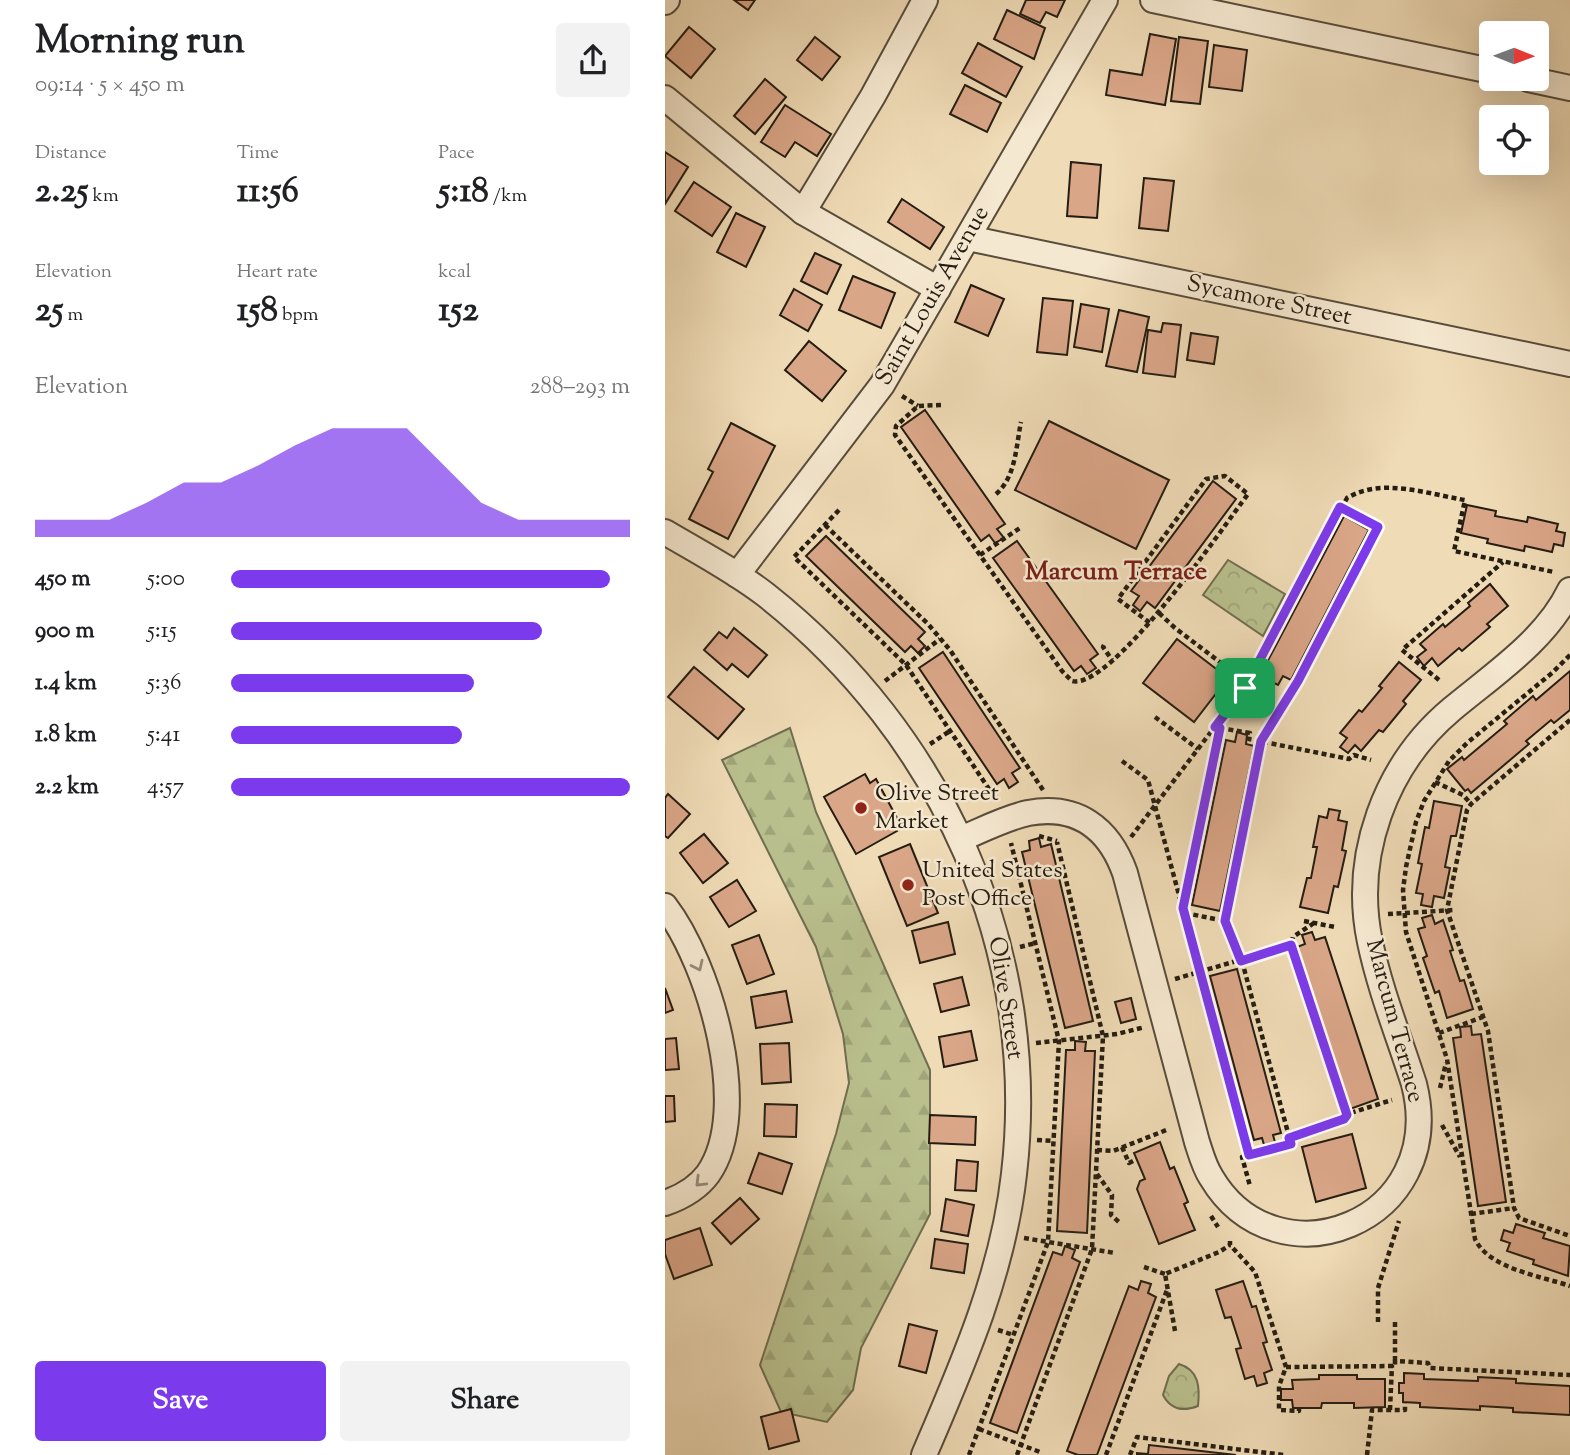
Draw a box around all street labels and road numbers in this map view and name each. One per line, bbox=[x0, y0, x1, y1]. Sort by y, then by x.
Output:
street label: Saint Louis Avenue bbox=[868, 200, 998, 392]
street label: Sycamore Street bbox=[1183, 267, 1355, 335]
street label: Olive Street bbox=[979, 934, 1031, 1062]
street label: Marcum Terrace bbox=[1356, 935, 1432, 1107]

